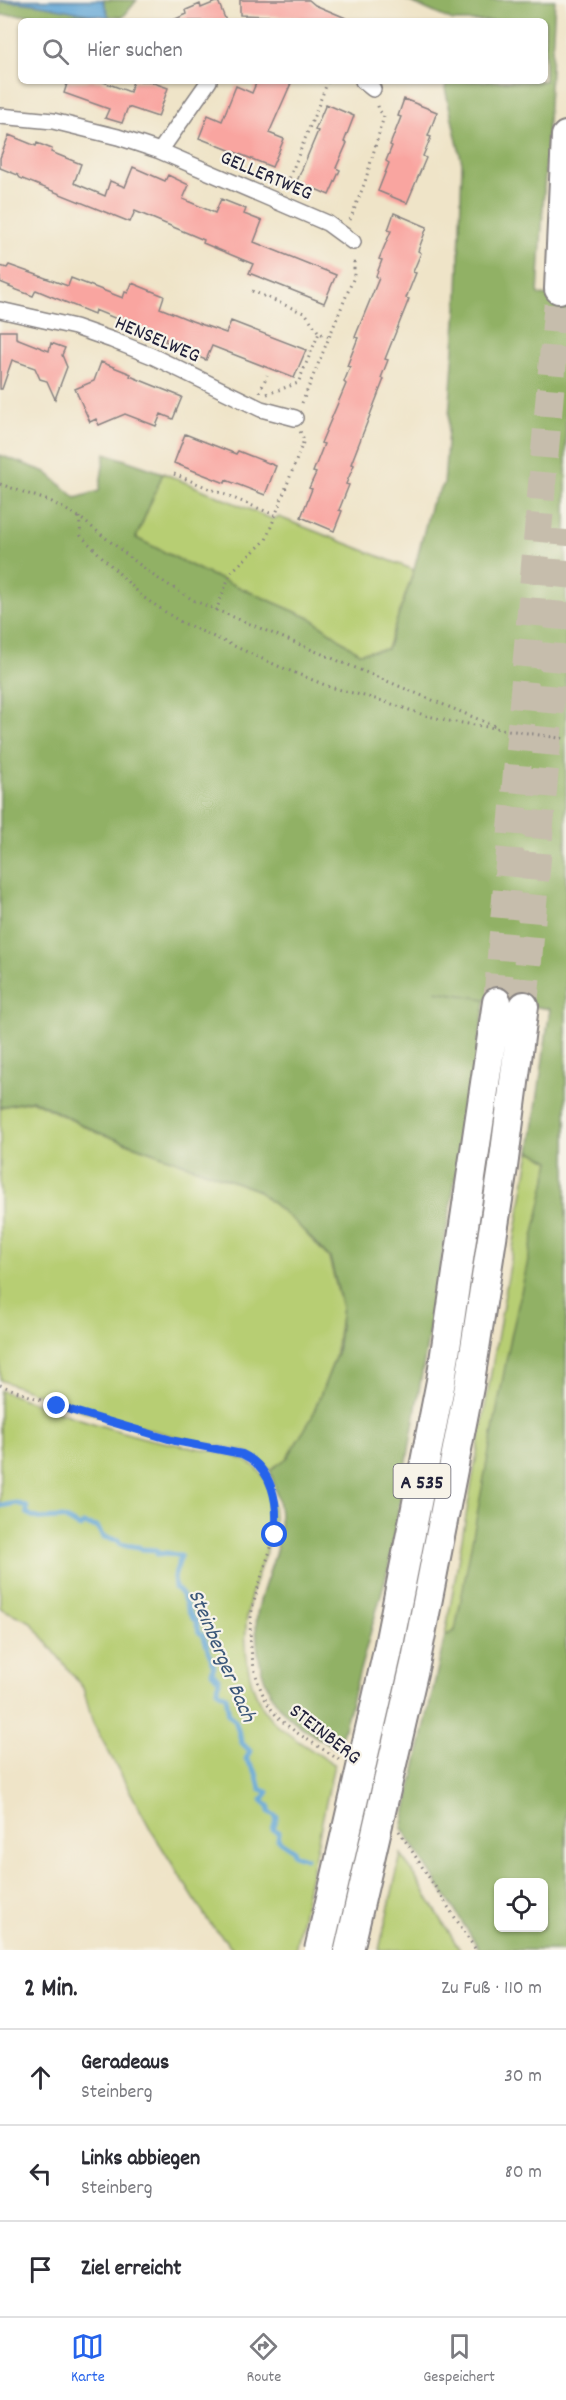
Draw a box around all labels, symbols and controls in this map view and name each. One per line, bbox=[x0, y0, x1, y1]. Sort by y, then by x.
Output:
search box bbox=[18, 18, 548, 84]
icon: search bbox=[39, 35, 72, 68]
text: Hier suchen bbox=[87, 36, 183, 67]
street label: GELLERTWEG bbox=[215, 144, 317, 210]
street label: HENSELWEG bbox=[109, 309, 204, 372]
route end bbox=[43, 1392, 69, 1418]
road number: A 535 bbox=[394, 1464, 450, 1498]
route start bbox=[261, 1521, 287, 1547]
water label: Steinberger Bach bbox=[179, 1585, 263, 1728]
street label: STEINBERG bbox=[282, 1698, 367, 1773]
map controls bbox=[494, 1878, 548, 1932]
button: locate bbox=[494, 1878, 548, 1932]
text: 2 Min. bbox=[24, 1971, 78, 2008]
text: Zu Fuß · 110 m bbox=[441, 1975, 542, 2003]
text: Geradeaus bbox=[81, 2048, 169, 2079]
icon: ahead bbox=[24, 2061, 57, 2094]
text: 30 m bbox=[504, 2063, 542, 2091]
text: Steinberg bbox=[81, 2079, 153, 2107]
text: Links abbiegen bbox=[81, 2144, 200, 2175]
icon: left bbox=[24, 2157, 57, 2190]
text: 80 m bbox=[505, 2159, 542, 2187]
text: Steinberg bbox=[81, 2175, 153, 2203]
icon: arrive bbox=[24, 2253, 57, 2286]
text: Ziel erreicht bbox=[81, 2254, 181, 2285]
tab: Karte bbox=[71, 2330, 105, 2389]
tab: Route bbox=[247, 2330, 281, 2389]
tab: Gespeichert bbox=[423, 2330, 495, 2389]

